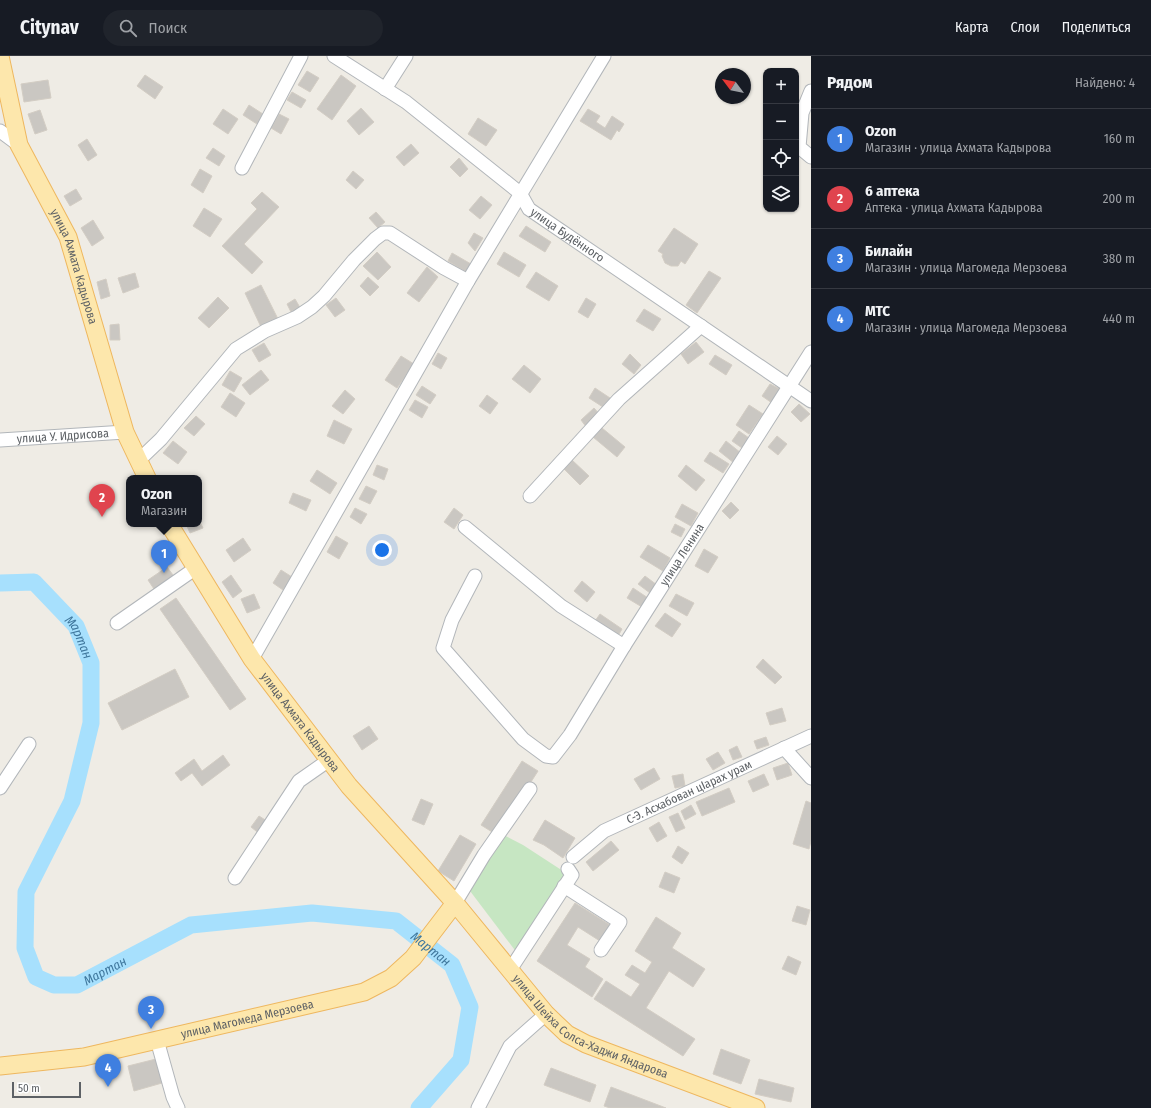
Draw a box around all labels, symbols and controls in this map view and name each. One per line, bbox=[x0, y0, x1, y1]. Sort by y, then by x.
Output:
search box bbox=[103, 10, 383, 46]
text: Citynav bbox=[20, 16, 79, 39]
icon: search bbox=[117, 17, 139, 39]
text: Поиск bbox=[149, 19, 187, 37]
text: Карта bbox=[955, 19, 989, 36]
text: Слои bbox=[1011, 19, 1040, 36]
text: Поделиться bbox=[1062, 19, 1131, 36]
north arrow bbox=[715, 68, 751, 104]
map controls bbox=[763, 68, 799, 212]
button: + bbox=[763, 68, 799, 104]
text: Рядом bbox=[827, 72, 872, 93]
text: Найдено: 4 bbox=[1075, 75, 1135, 90]
button: − bbox=[763, 104, 799, 140]
text: Ozon bbox=[865, 122, 896, 140]
text: 1 bbox=[837, 131, 843, 146]
text: 160 m bbox=[1104, 131, 1135, 146]
button: locate bbox=[763, 140, 799, 176]
text: Магазин · улица Ахмата Кадырова bbox=[865, 140, 1051, 155]
button: layers bbox=[763, 176, 799, 212]
text: 6 аптека bbox=[865, 182, 920, 200]
text: 2 bbox=[837, 191, 843, 206]
text: 200 m bbox=[1103, 191, 1135, 206]
text: Аптека · улица Ахмата Кадырова bbox=[865, 200, 1043, 215]
street label: улица Будённого bbox=[528, 205, 607, 265]
street label: улица Ахмата Кадырова bbox=[47, 206, 100, 326]
text: Билайн bbox=[865, 242, 912, 260]
text: 3 bbox=[837, 251, 843, 266]
text: 380 m bbox=[1103, 251, 1135, 266]
text: Магазин · улица Магомеда Мерзоева bbox=[865, 260, 1067, 275]
text: МТС bbox=[865, 302, 890, 320]
text: 4 bbox=[837, 311, 843, 326]
text: 440 m bbox=[1103, 311, 1135, 326]
text: Магазин · улица Магомеда Мерзоева bbox=[865, 320, 1067, 335]
street label: улица У. Идрисова bbox=[16, 426, 109, 446]
popup bbox=[126, 475, 202, 527]
pin: 2 bbox=[89, 484, 115, 517]
text: Ozon bbox=[141, 485, 172, 503]
text: Магазин bbox=[141, 503, 187, 518]
street label: улица Ленина bbox=[657, 521, 707, 588]
pin: 1 bbox=[151, 540, 177, 573]
your location bbox=[372, 540, 392, 560]
water label: Мартан bbox=[62, 612, 95, 661]
street label: улица Ахмата Кадырова bbox=[258, 670, 343, 775]
street label: С-Э. Асхабован цIарах урам bbox=[624, 757, 754, 827]
water label: Мартан bbox=[408, 929, 454, 969]
water label: Мартан bbox=[81, 953, 129, 988]
street label: улица Шейха Солса-Хаджи Яндарова bbox=[510, 972, 670, 1081]
pin: 3 bbox=[138, 996, 164, 1029]
street label: улица Магомеда Мерзоева bbox=[179, 997, 315, 1041]
pin: 4 bbox=[95, 1054, 121, 1087]
scale bar bbox=[12, 1080, 81, 1099]
text: 50 m bbox=[18, 1082, 40, 1095]

